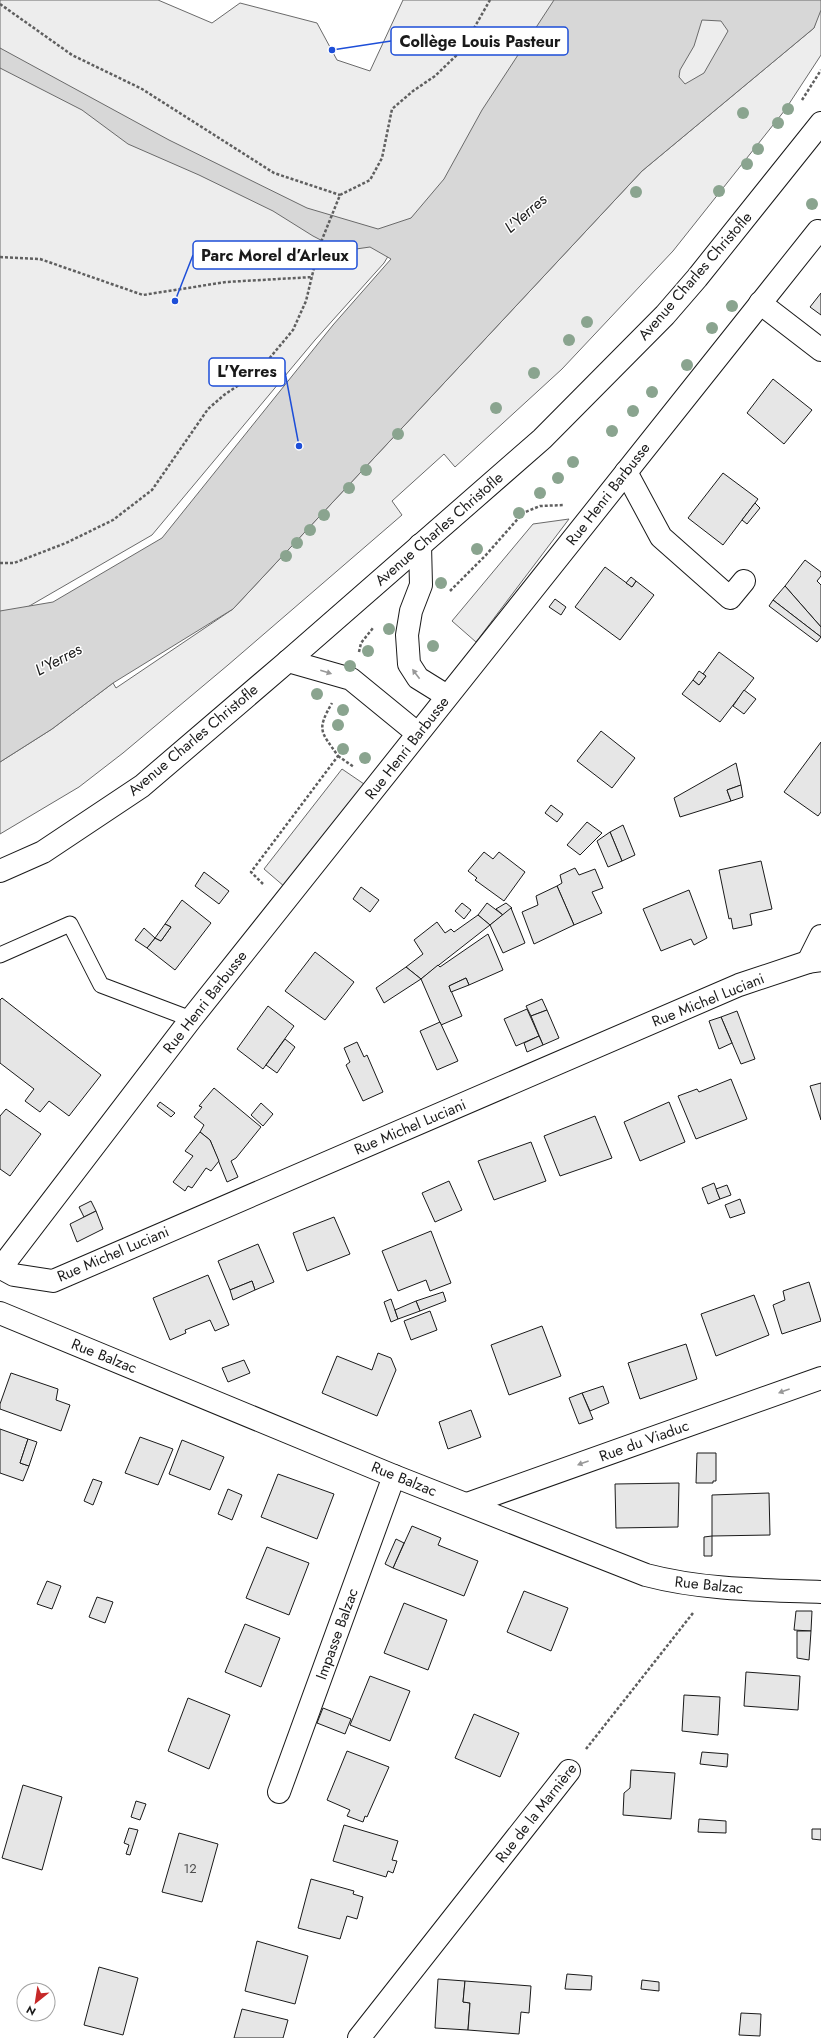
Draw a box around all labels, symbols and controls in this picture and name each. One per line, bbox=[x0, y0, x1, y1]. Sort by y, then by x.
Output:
callout: Collège Louis Pasteur bbox=[391, 27, 568, 55]
text: Collège Louis Pasteur bbox=[399, 30, 561, 53]
water label: L'Yerres bbox=[499, 188, 552, 238]
street label: Avenue Charles Christofle bbox=[633, 207, 757, 345]
callout: Parc Morel d’Arleux bbox=[193, 241, 357, 269]
text: Parc Morel d’Arleux bbox=[201, 244, 349, 267]
callout: L'Yerres bbox=[209, 358, 285, 386]
text: L'Yerres bbox=[217, 360, 277, 383]
street label: Rue Henri Barbusse bbox=[561, 438, 655, 550]
street label: Avenue Charles Christofle bbox=[370, 467, 508, 591]
water label: L'Yerres bbox=[31, 637, 86, 681]
one-way arrow bbox=[412, 668, 420, 679]
one-way arrow bbox=[320, 669, 332, 675]
street label: Avenue Charles Christofle bbox=[123, 679, 263, 801]
street label: Rue Henri Barbusse bbox=[360, 692, 454, 804]
street label: Rue Henri Barbusse bbox=[158, 946, 252, 1058]
street label: Rue Michel Luciani bbox=[648, 967, 768, 1033]
street label: Rue Michel Luciani bbox=[351, 1093, 469, 1161]
street label: Rue Michel Luciani bbox=[54, 1220, 172, 1288]
street label: Rue Balzac bbox=[68, 1333, 140, 1379]
one-way arrow bbox=[778, 1388, 790, 1394]
street label: Rue du Viaduc bbox=[596, 1415, 692, 1467]
street label: Rue Balzac bbox=[368, 1456, 440, 1502]
one-way arrow bbox=[576, 1460, 588, 1466]
street label: Rue Balzac bbox=[674, 1570, 744, 1600]
street label: Impasse Balzac bbox=[310, 1585, 364, 1683]
street label: Rue de la Marnière bbox=[490, 1758, 582, 1867]
house number: 12 bbox=[183, 1859, 197, 1878]
north arrow bbox=[16, 1982, 56, 2022]
text: N bbox=[23, 2002, 39, 2020]

